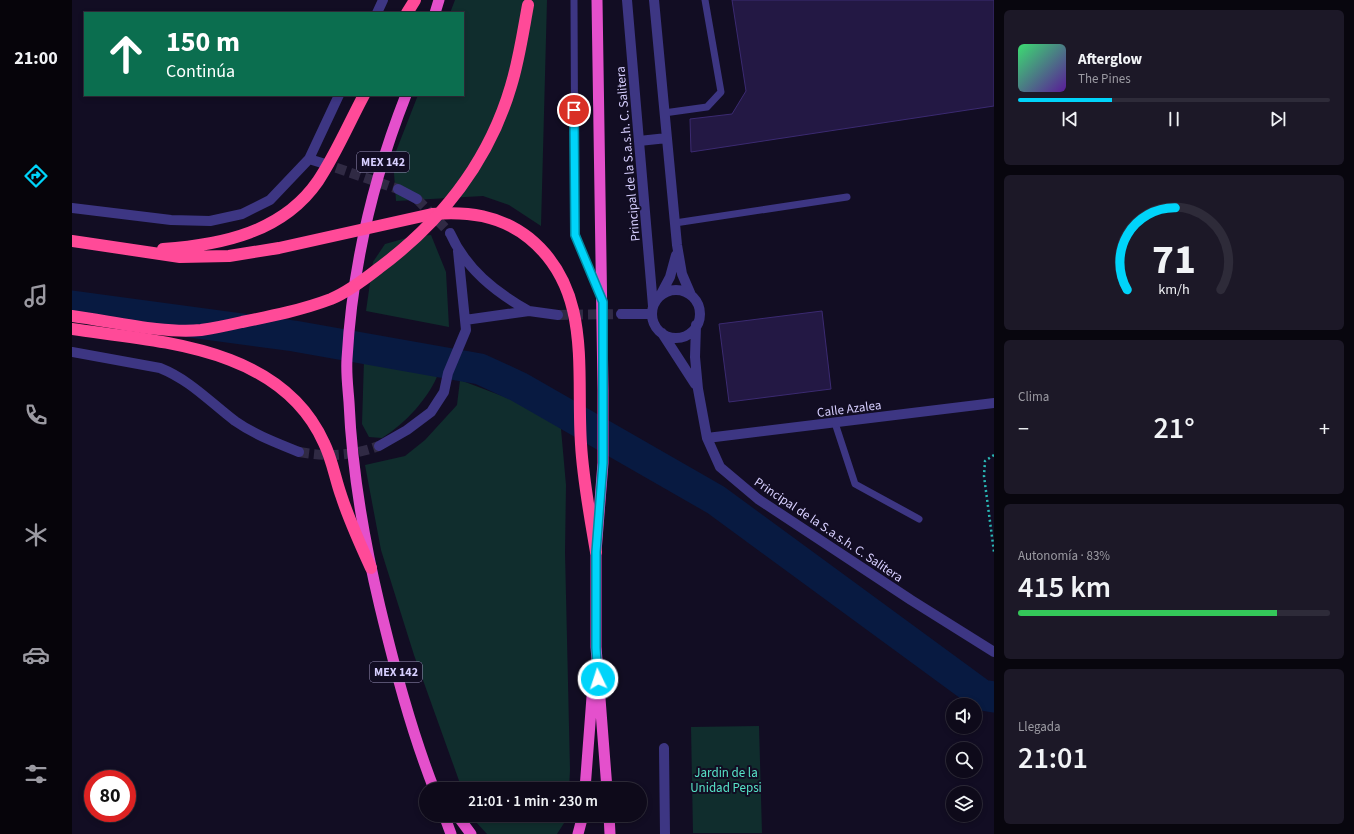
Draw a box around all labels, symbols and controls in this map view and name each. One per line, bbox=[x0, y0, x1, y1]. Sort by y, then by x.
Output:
text: 150 m bbox=[166, 22, 240, 62]
icon: ahead bbox=[100, 28, 152, 80]
text: 21:00 bbox=[14, 46, 58, 71]
text: Afterglow bbox=[1078, 49, 1142, 70]
text: Continúa bbox=[166, 59, 235, 84]
street label: Principal de la S.a.s.h. C. Salitera bbox=[611, 66, 645, 242]
text: The Pines bbox=[1078, 70, 1131, 88]
pin bbox=[557, 93, 591, 127]
icon: arrive bbox=[563, 99, 585, 121]
icon: previous bbox=[1059, 108, 1081, 130]
icon: pause bbox=[1163, 108, 1185, 130]
icon: next bbox=[1267, 108, 1289, 130]
road number: MEX 142 bbox=[357, 152, 409, 172]
icon: directions bbox=[22, 162, 50, 190]
text: 71 bbox=[1152, 230, 1196, 290]
text: km/h bbox=[1158, 279, 1190, 300]
icon: music bbox=[22, 282, 50, 310]
text: Clima bbox=[1018, 388, 1049, 406]
street label: Calle Azalea bbox=[816, 396, 882, 422]
icon: phone bbox=[22, 401, 50, 429]
text: 21° bbox=[1153, 407, 1195, 450]
text: − bbox=[1018, 413, 1029, 445]
text: + bbox=[1319, 413, 1330, 445]
street label: Principal de la S.a.s.h. C. Salitera bbox=[751, 473, 906, 586]
icon: climate bbox=[22, 521, 50, 549]
text: Autonomía · 83% bbox=[1018, 547, 1110, 565]
text: 415 km bbox=[1018, 566, 1111, 609]
icon: car bbox=[22, 641, 50, 669]
position arrow bbox=[577, 658, 619, 700]
road number: MEX 142 bbox=[370, 662, 422, 682]
map controls bbox=[946, 698, 982, 822]
button: sound bbox=[946, 698, 982, 734]
text: Llegada bbox=[1018, 718, 1061, 736]
text: 21:01 bbox=[1018, 737, 1088, 780]
button: search bbox=[946, 742, 982, 778]
icon: filters bbox=[22, 760, 50, 788]
park label: Jardin de la Unidad Pepsi bbox=[690, 764, 762, 797]
speed limit sign: 80 bbox=[84, 770, 136, 822]
button: layers bbox=[946, 786, 982, 822]
text: 21:01 · 1 min · 230 m bbox=[468, 791, 598, 812]

